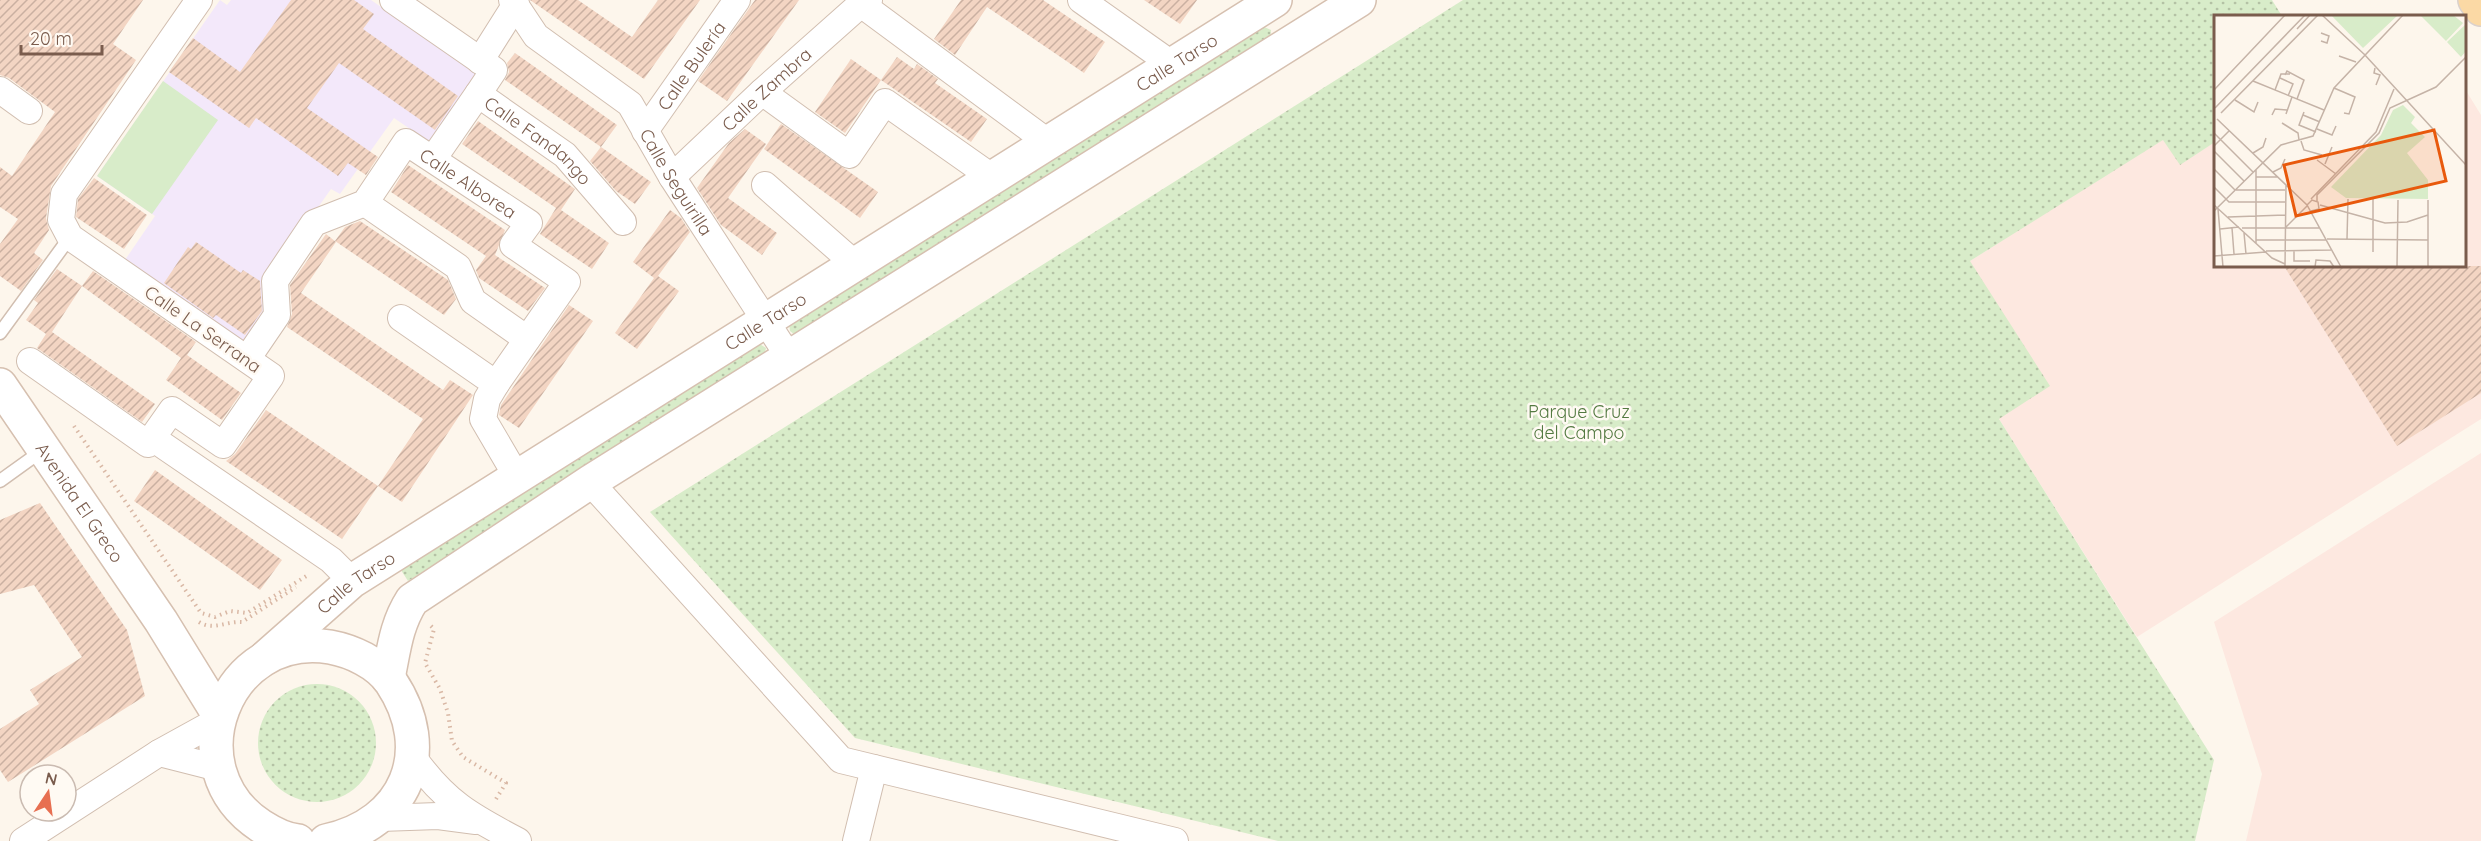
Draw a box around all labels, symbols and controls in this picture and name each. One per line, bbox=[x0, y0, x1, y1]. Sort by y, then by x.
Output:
inset map bbox=[2214, 15, 2466, 267]
street label: Calle Bulería bbox=[652, 16, 730, 115]
scale bar bbox=[21, 18, 102, 56]
text: 20 m bbox=[30, 27, 72, 50]
street label: Calle Tarso bbox=[1131, 28, 1222, 96]
street label: Calle Zambra bbox=[717, 42, 816, 136]
street label: Calle Fandango bbox=[480, 91, 597, 189]
street label: Calle Seguirilla bbox=[635, 124, 718, 240]
street label: Calle Alborea bbox=[415, 143, 521, 223]
street label: Calle La Serrana bbox=[140, 280, 266, 378]
street label: Calle Tarso bbox=[720, 287, 810, 355]
park label: Parque Cruz del Campo bbox=[1528, 400, 1630, 444]
street label: Avenida El Greco bbox=[31, 438, 129, 567]
street label: Calle Tarso bbox=[312, 546, 399, 619]
north arrow bbox=[18, 763, 78, 823]
text: N bbox=[43, 767, 59, 789]

